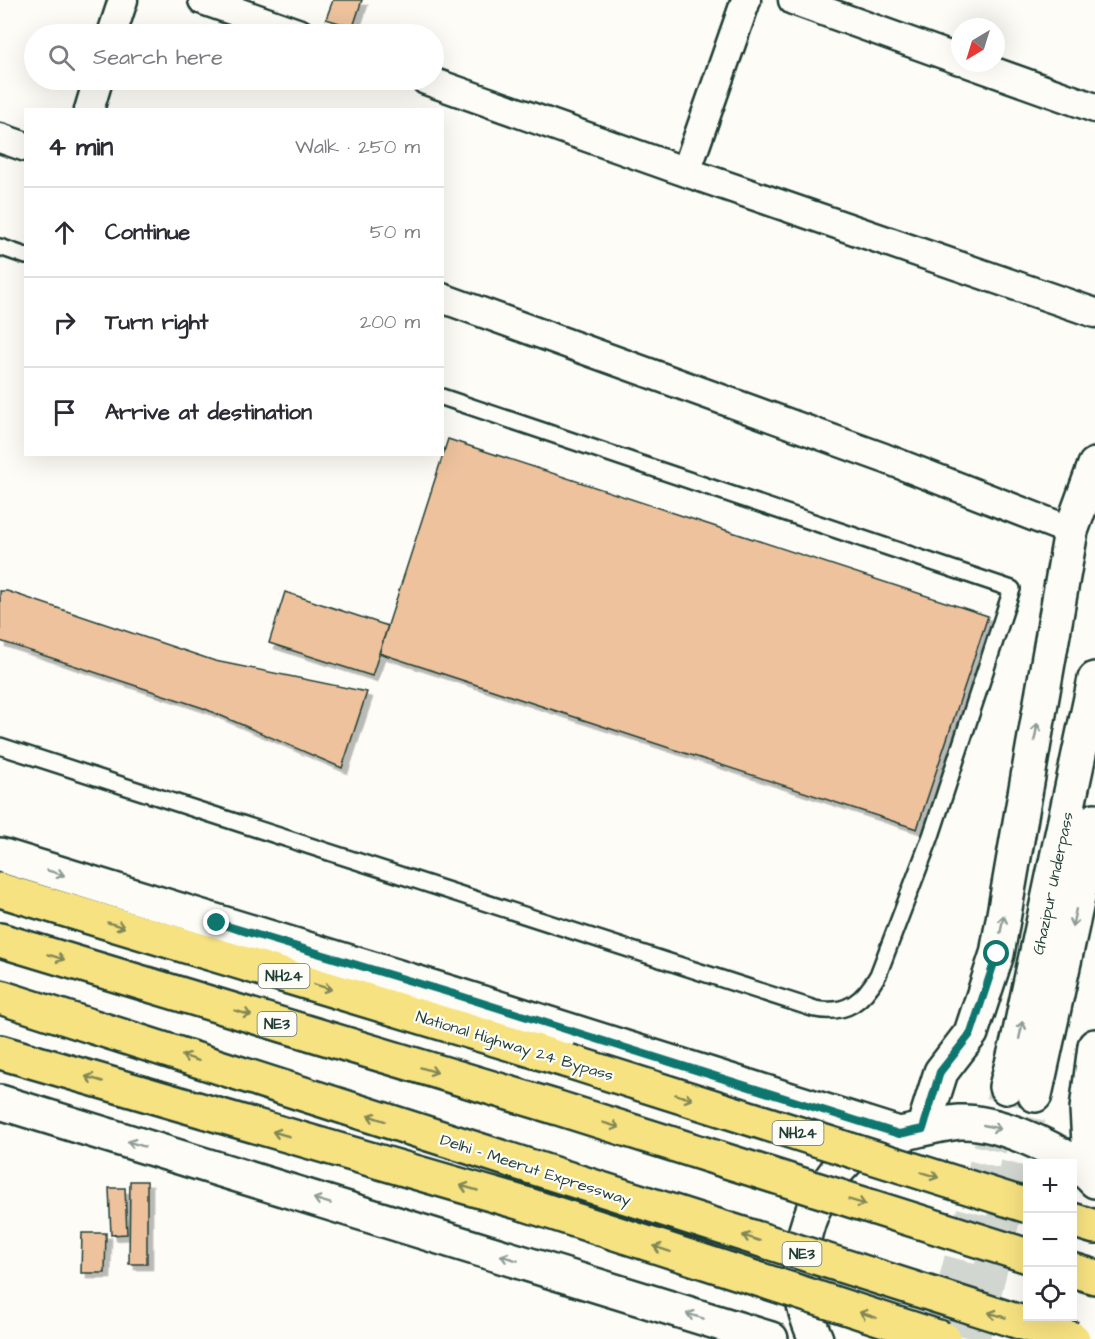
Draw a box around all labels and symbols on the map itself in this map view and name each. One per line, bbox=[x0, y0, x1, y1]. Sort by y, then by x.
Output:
north arrow bbox=[951, 18, 1005, 72]
one-way arrow bbox=[1031, 722, 1042, 742]
street label: Ghazipur Underpass bbox=[1027, 810, 1079, 957]
one-way arrow bbox=[46, 868, 65, 879]
one-way arrow bbox=[1068, 908, 1079, 928]
route end bbox=[203, 909, 229, 935]
one-way arrow bbox=[997, 914, 1008, 934]
one-way arrow bbox=[106, 920, 125, 931]
route start bbox=[983, 940, 1009, 966]
one-way arrow bbox=[46, 952, 65, 963]
road number: NH24 bbox=[258, 964, 310, 988]
one-way arrow bbox=[313, 982, 332, 993]
street label: National Highway 24 Bypass bbox=[413, 1005, 616, 1087]
one-way arrow bbox=[233, 1008, 252, 1019]
road number: NE3 bbox=[258, 1012, 296, 1036]
one-way arrow bbox=[1015, 1021, 1027, 1040]
one-way arrow bbox=[181, 1052, 200, 1063]
one-way arrow bbox=[420, 1065, 439, 1076]
one-way arrow bbox=[85, 1073, 104, 1084]
one-way arrow bbox=[674, 1093, 693, 1104]
one-way arrow bbox=[367, 1111, 386, 1122]
one-way arrow bbox=[601, 1120, 620, 1131]
road number: NH24 bbox=[772, 1121, 824, 1145]
one-way arrow bbox=[982, 1122, 1001, 1134]
one-way arrow bbox=[272, 1127, 291, 1139]
street label: Delhi - Meerut Expressway bbox=[437, 1129, 634, 1212]
one-way arrow bbox=[127, 1138, 146, 1149]
one-way arrow bbox=[920, 1170, 939, 1181]
one-way arrow bbox=[459, 1182, 478, 1193]
one-way arrow bbox=[313, 1195, 332, 1206]
one-way arrow bbox=[847, 1197, 866, 1208]
one-way arrow bbox=[742, 1231, 761, 1242]
one-way arrow bbox=[653, 1242, 672, 1253]
road number: NE3 bbox=[782, 1242, 822, 1266]
one-way arrow bbox=[500, 1252, 519, 1263]
one-way arrow bbox=[859, 1308, 878, 1319]
one-way arrow bbox=[988, 1309, 1007, 1320]
one-way arrow bbox=[686, 1310, 705, 1321]

